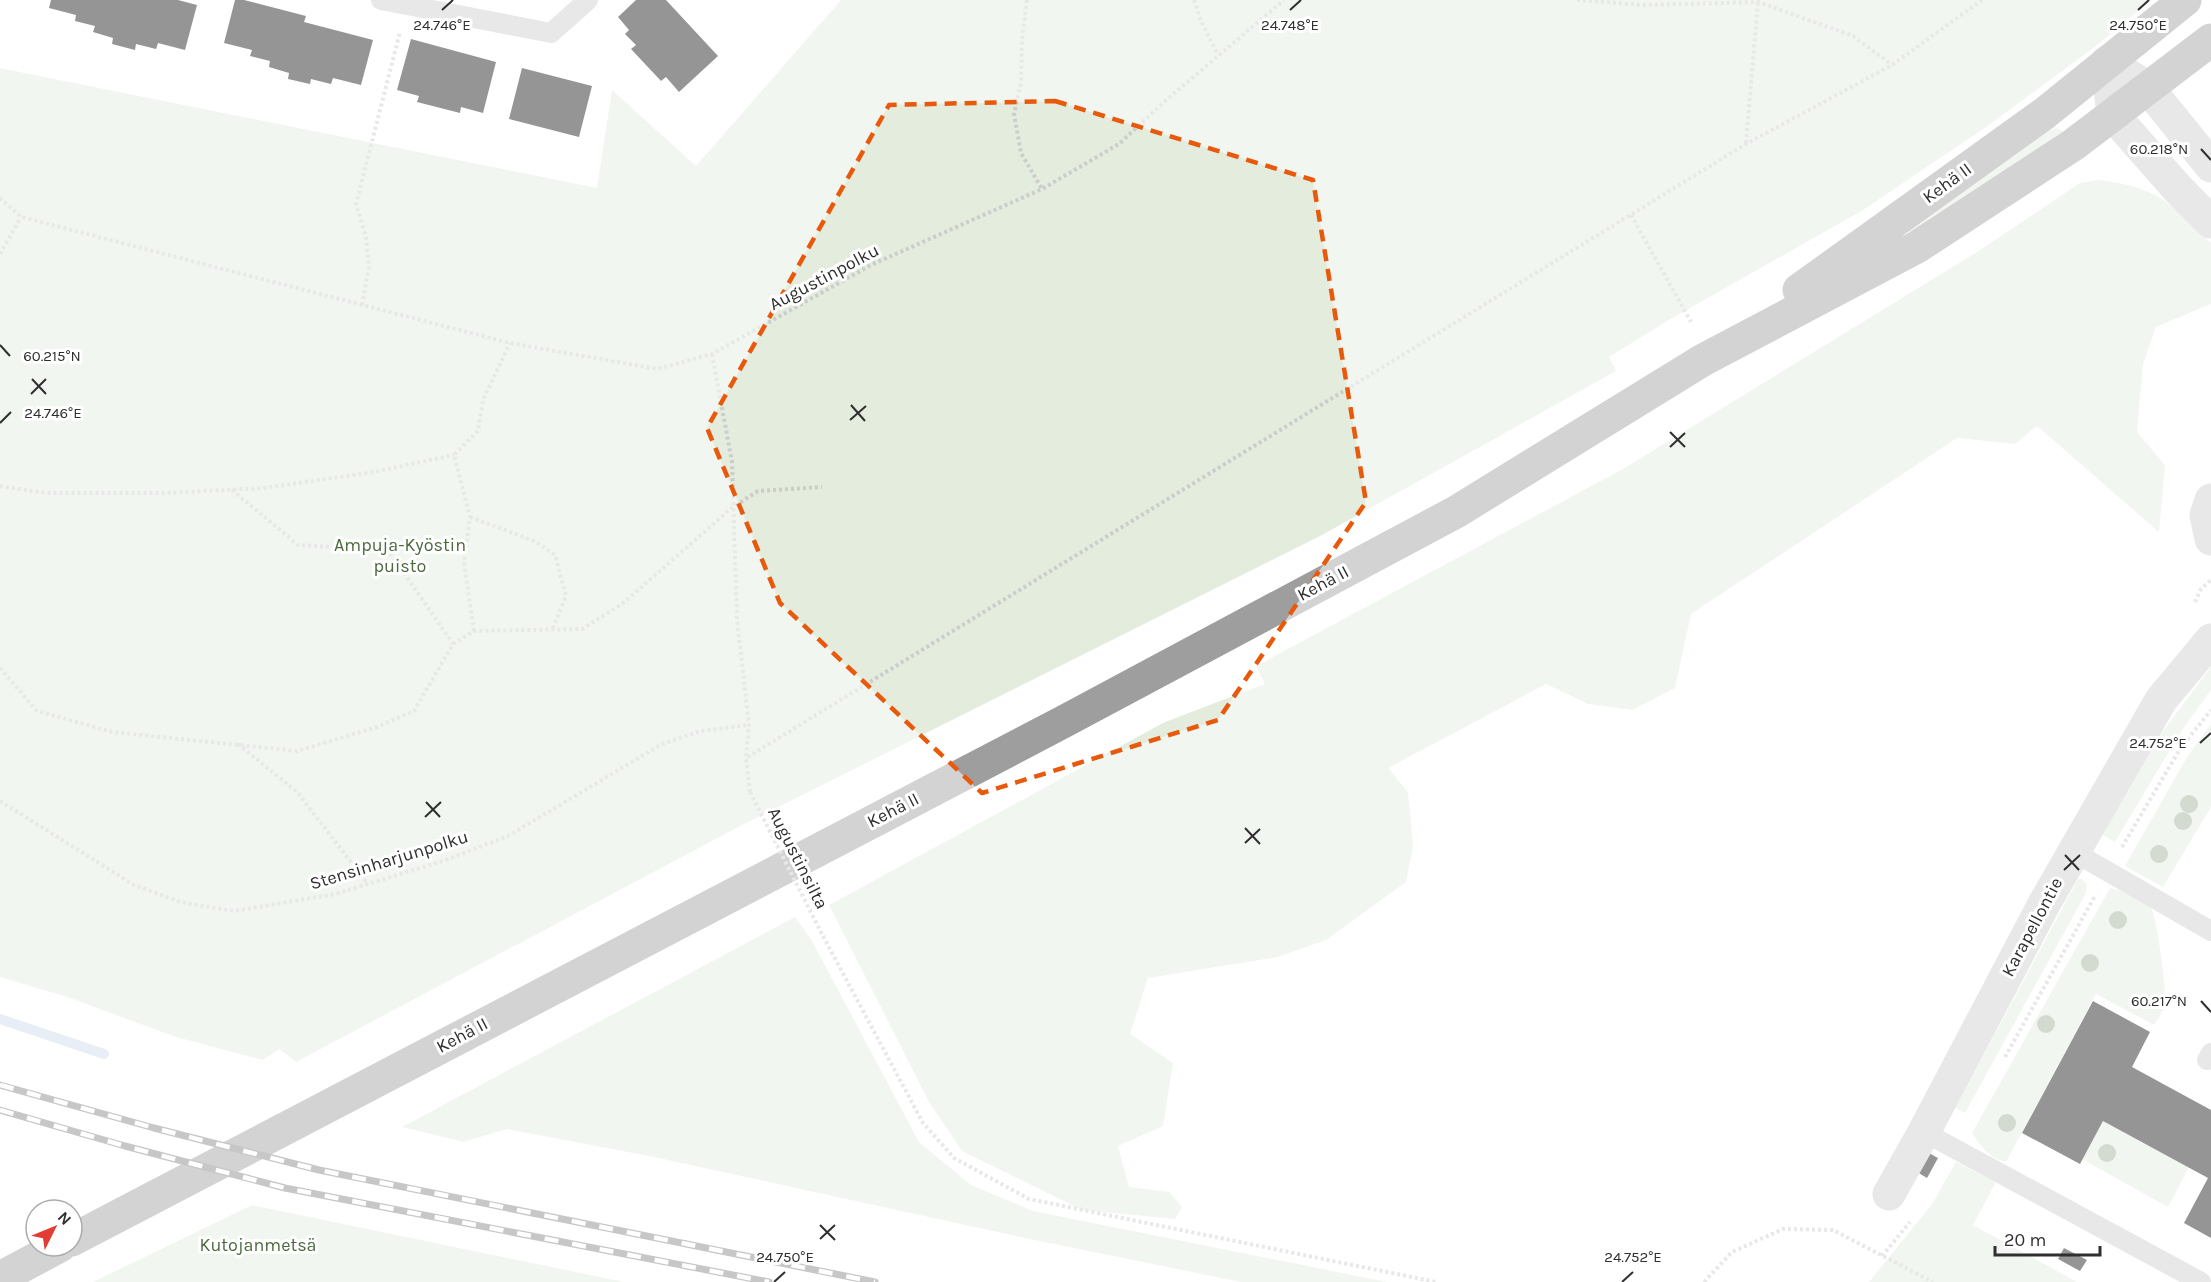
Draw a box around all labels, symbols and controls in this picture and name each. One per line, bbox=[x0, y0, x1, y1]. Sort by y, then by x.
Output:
text: 24.746°E bbox=[413, 16, 471, 34]
text: 24.748°E bbox=[1261, 16, 1319, 34]
text: 24.750°E bbox=[2109, 16, 2167, 34]
text: 60.218°N bbox=[2130, 140, 2188, 158]
street label: Kehä II bbox=[1918, 158, 1976, 208]
street label: Augustinpolku bbox=[765, 239, 883, 315]
text: 60.215°N bbox=[23, 347, 81, 365]
text: 24.746°E bbox=[24, 404, 82, 422]
park label: Ampuja-Kyöstin puisto bbox=[334, 534, 466, 577]
street label: Kehä II bbox=[1293, 560, 1353, 606]
text: 24.752°E bbox=[2129, 734, 2187, 752]
street label: Kehä II bbox=[863, 788, 923, 832]
street label: Augustinsilta bbox=[763, 803, 833, 913]
street label: Stensinharjunpolku bbox=[307, 825, 471, 895]
street label: Karapellontie bbox=[1997, 874, 2067, 980]
text: 60.217°N bbox=[2131, 992, 2187, 1010]
street label: Kehä II bbox=[432, 1012, 492, 1058]
north arrow bbox=[24, 1198, 84, 1258]
text: N bbox=[54, 1207, 75, 1229]
scale bar bbox=[1995, 1219, 2100, 1257]
text: 20 m bbox=[2004, 1229, 2046, 1251]
park label: Kutojanmetsä bbox=[199, 1234, 317, 1256]
text: 24.750°E bbox=[756, 1248, 814, 1266]
text: 24.752°E bbox=[1604, 1248, 1662, 1266]

